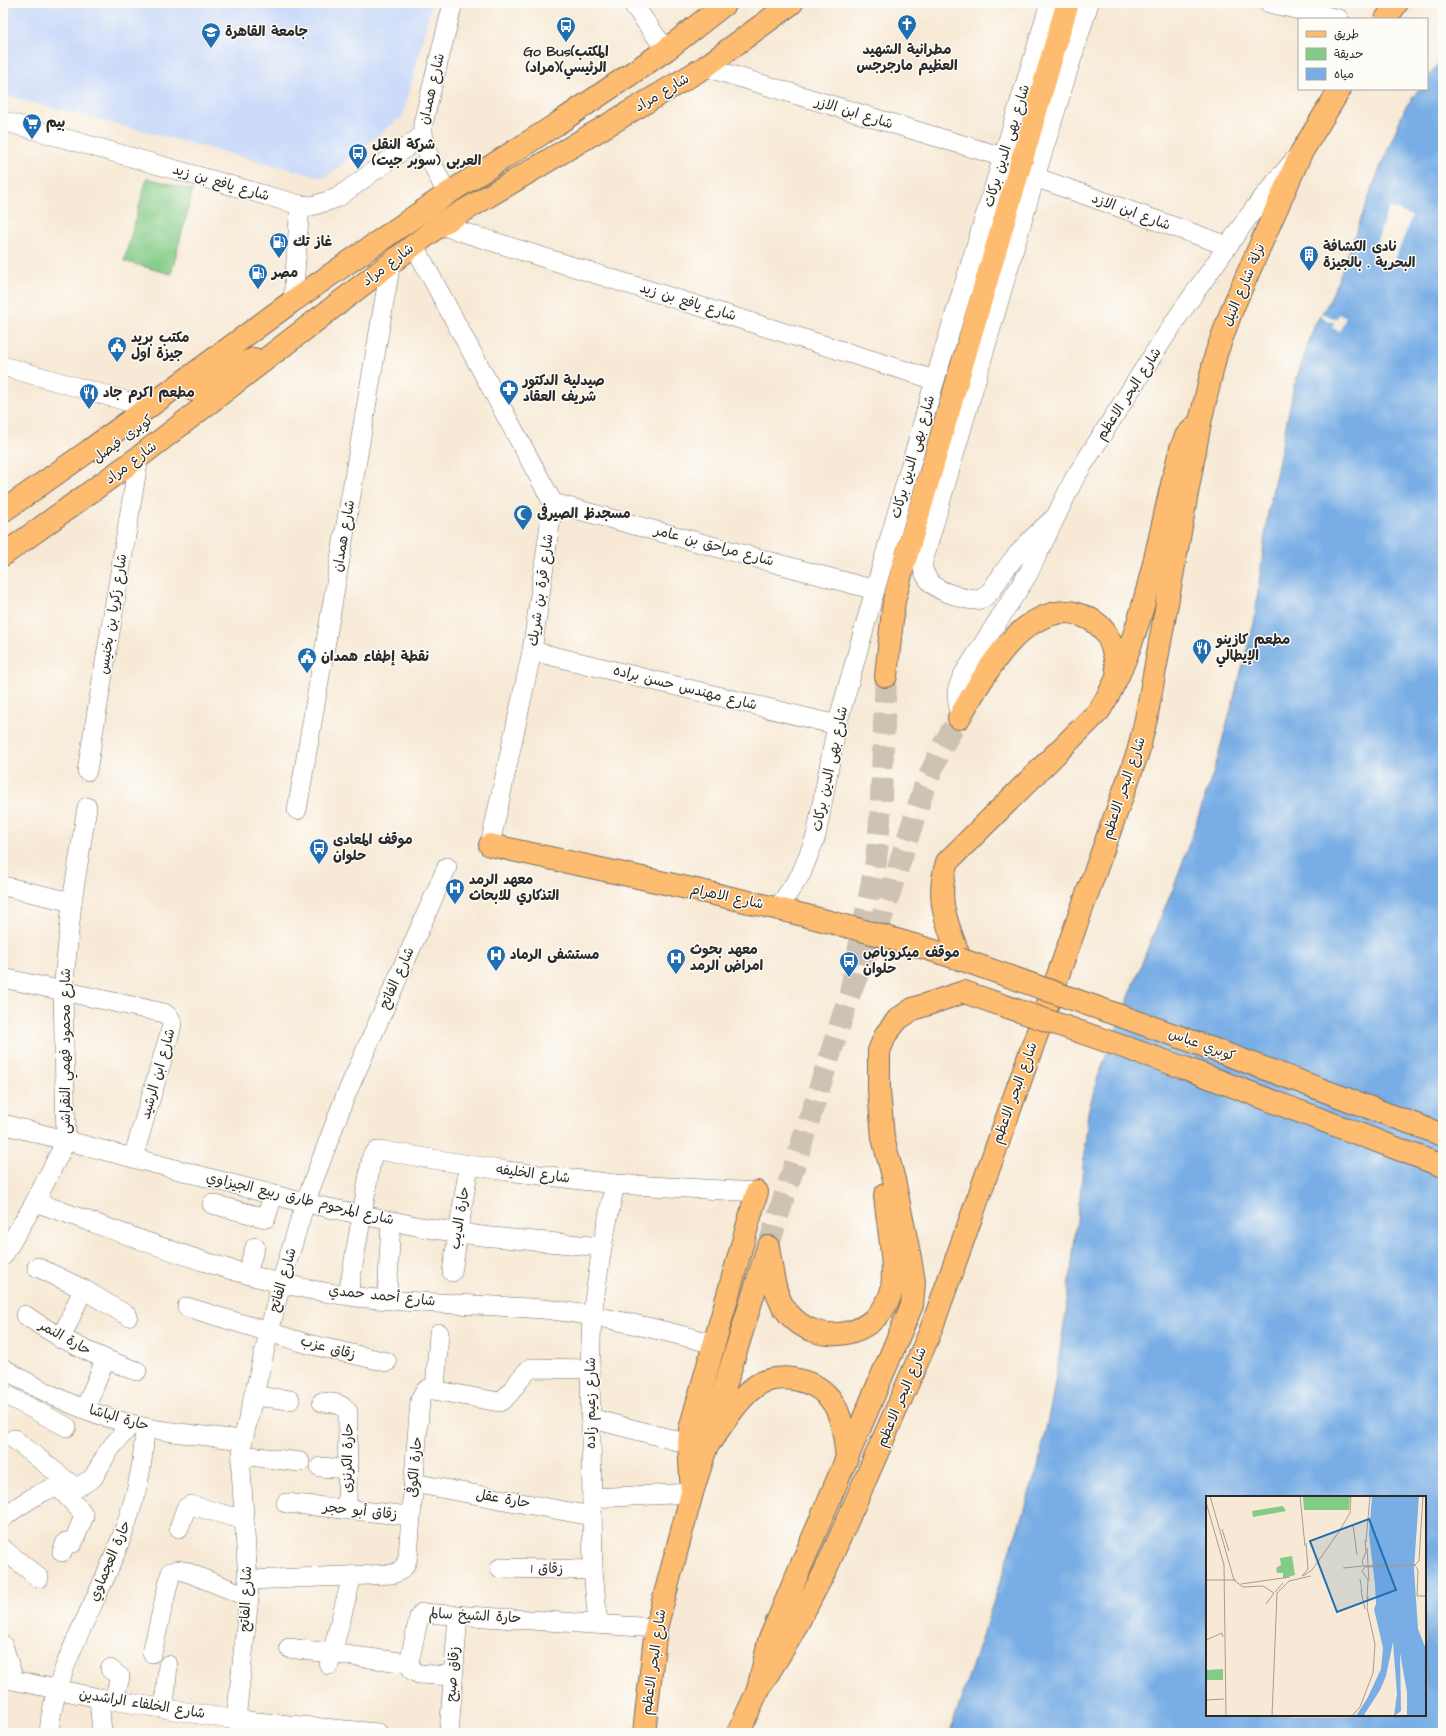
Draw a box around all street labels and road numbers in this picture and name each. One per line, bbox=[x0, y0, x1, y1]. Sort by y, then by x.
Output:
street label: شارع همدان bbox=[414, 51, 450, 127]
street label: شارع مراد bbox=[631, 69, 693, 117]
street label: شارع بهى الدين بركات bbox=[979, 82, 1035, 210]
street label: شارع ابن الازر bbox=[811, 91, 896, 134]
street label: شارع يافع بن زيد bbox=[170, 160, 272, 206]
street label: شارع ابن الازد bbox=[1089, 188, 1173, 236]
street label: شارع مراد bbox=[358, 239, 418, 291]
street label: نزلة شارع النيل bbox=[1218, 240, 1270, 330]
street label: شارع يافع بن زيد bbox=[637, 278, 739, 326]
street label: شارع البحر الاعظم bbox=[1092, 344, 1166, 444]
street label: شارع بهى الدين بركات bbox=[886, 393, 940, 521]
street label: كوبرى فيصل bbox=[88, 410, 158, 468]
street label: شارع مراد bbox=[101, 437, 161, 489]
street label: شارع همدان bbox=[328, 498, 360, 574]
street label: شارع مراحق بن عامر bbox=[651, 520, 776, 572]
street label: شارع قرة بن شريك bbox=[523, 532, 559, 648]
street label: شارع زكريا بن بخنيس bbox=[94, 552, 132, 676]
street label: شارع مهندس حسن براده bbox=[611, 660, 759, 716]
street label: شارع بهى الدين بركات bbox=[807, 705, 853, 833]
street label: شارع البحر الاعظم bbox=[1097, 734, 1151, 842]
street label: شارع الاهرام bbox=[688, 879, 766, 915]
street label: شارع الفاتح bbox=[374, 944, 420, 1012]
street label: شارع محمود فهمي النقراشى bbox=[56, 968, 78, 1134]
street label: كوبري عباس bbox=[1166, 1024, 1238, 1066]
street label: شارع ابن الرشيد bbox=[136, 1026, 180, 1122]
street label: شارع البحر الاعظم bbox=[987, 1039, 1043, 1147]
street label: شارع الخليفه bbox=[495, 1160, 571, 1188]
street label: شارع المرحوم طارق ربيع الجيزاوي bbox=[204, 1168, 396, 1231]
street label: حارة الديب bbox=[445, 1185, 475, 1251]
street label: شارع الفاتح bbox=[264, 1246, 302, 1314]
street label: شارع أحمد حمدي bbox=[328, 1280, 436, 1312]
street label: حارة النمر bbox=[34, 1315, 95, 1361]
street label: زقاق عزب bbox=[298, 1331, 358, 1365]
street label: شارع البحر الاعظم bbox=[872, 1344, 932, 1450]
street label: شارع زعيم زاده bbox=[581, 1357, 601, 1449]
street label: حارة الباشا bbox=[87, 1400, 151, 1436]
street label: حارة الكرنزى bbox=[337, 1423, 359, 1493]
street label: حارة الكوفى bbox=[402, 1436, 428, 1498]
street label: حارة عقل bbox=[474, 1484, 532, 1514]
street label: زقاق أبو حجر bbox=[321, 1497, 398, 1525]
street label: حارة العجماوي bbox=[84, 1518, 136, 1604]
street label: زقاق 1 bbox=[531, 1559, 563, 1579]
street label: شارع الفاتح bbox=[235, 1566, 257, 1632]
street label: حارة الشيخ سالم bbox=[428, 1604, 522, 1628]
street label: شارع البحر الاعظم bbox=[637, 1608, 671, 1716]
street label: زقاق صبح bbox=[441, 1646, 465, 1702]
street label: شارع الخلفاء الراشدين bbox=[77, 1684, 207, 1724]

